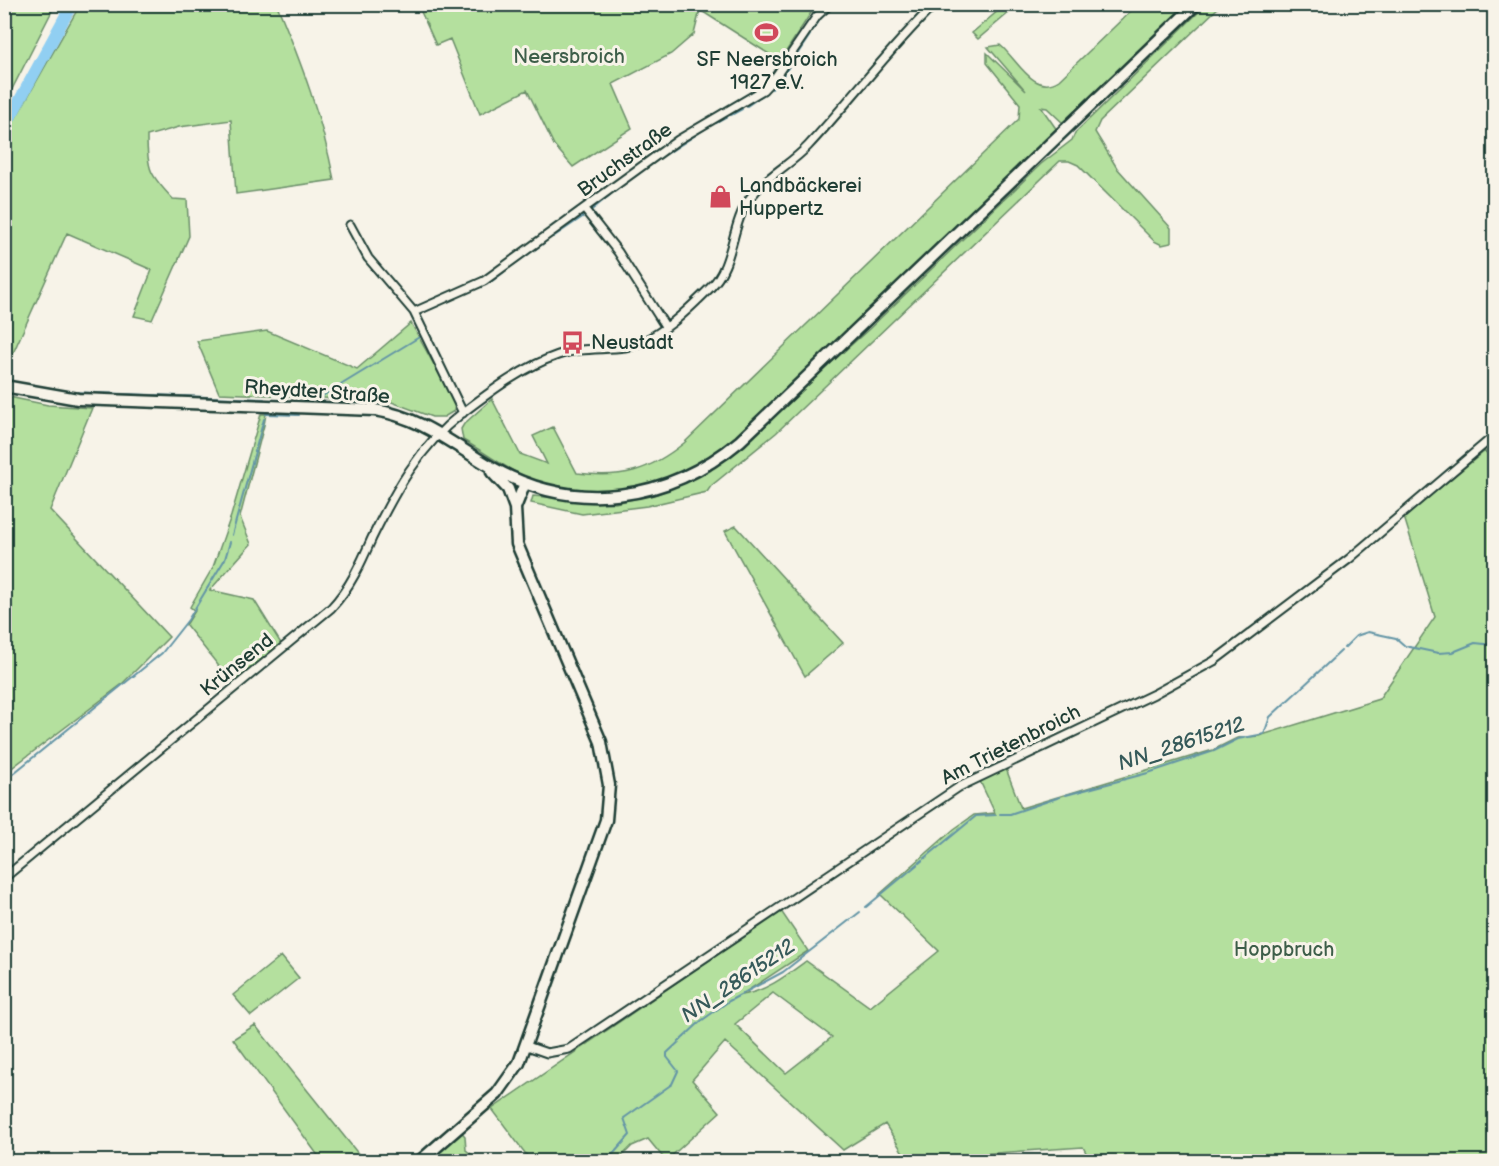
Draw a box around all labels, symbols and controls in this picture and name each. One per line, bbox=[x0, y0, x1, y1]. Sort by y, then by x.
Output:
sports icon: SF Neersbroich 1927 e.V. bbox=[754, 20, 780, 46]
park label: Neersbroich bbox=[513, 45, 625, 69]
place label: SF Neersbroich 1927 e.V. bbox=[696, 48, 838, 95]
street label: Bruchstraße bbox=[573, 118, 677, 202]
place label: Landbäckerei Huppertz bbox=[739, 174, 862, 221]
shop icon: Landbäckerei Huppertz bbox=[708, 184, 734, 210]
bus stop icon: Neustadt bbox=[560, 330, 586, 356]
place label: Neustadt bbox=[591, 331, 673, 355]
street label: Rheydter Straße bbox=[243, 375, 391, 409]
street label: Krünsend bbox=[196, 628, 278, 702]
street label: Am Trietenbroich bbox=[937, 700, 1085, 790]
water label: NN_28615212 bbox=[1115, 712, 1247, 776]
water label: NN_28615212 bbox=[676, 934, 800, 1028]
park label: Hoppbruch bbox=[1234, 938, 1334, 962]

